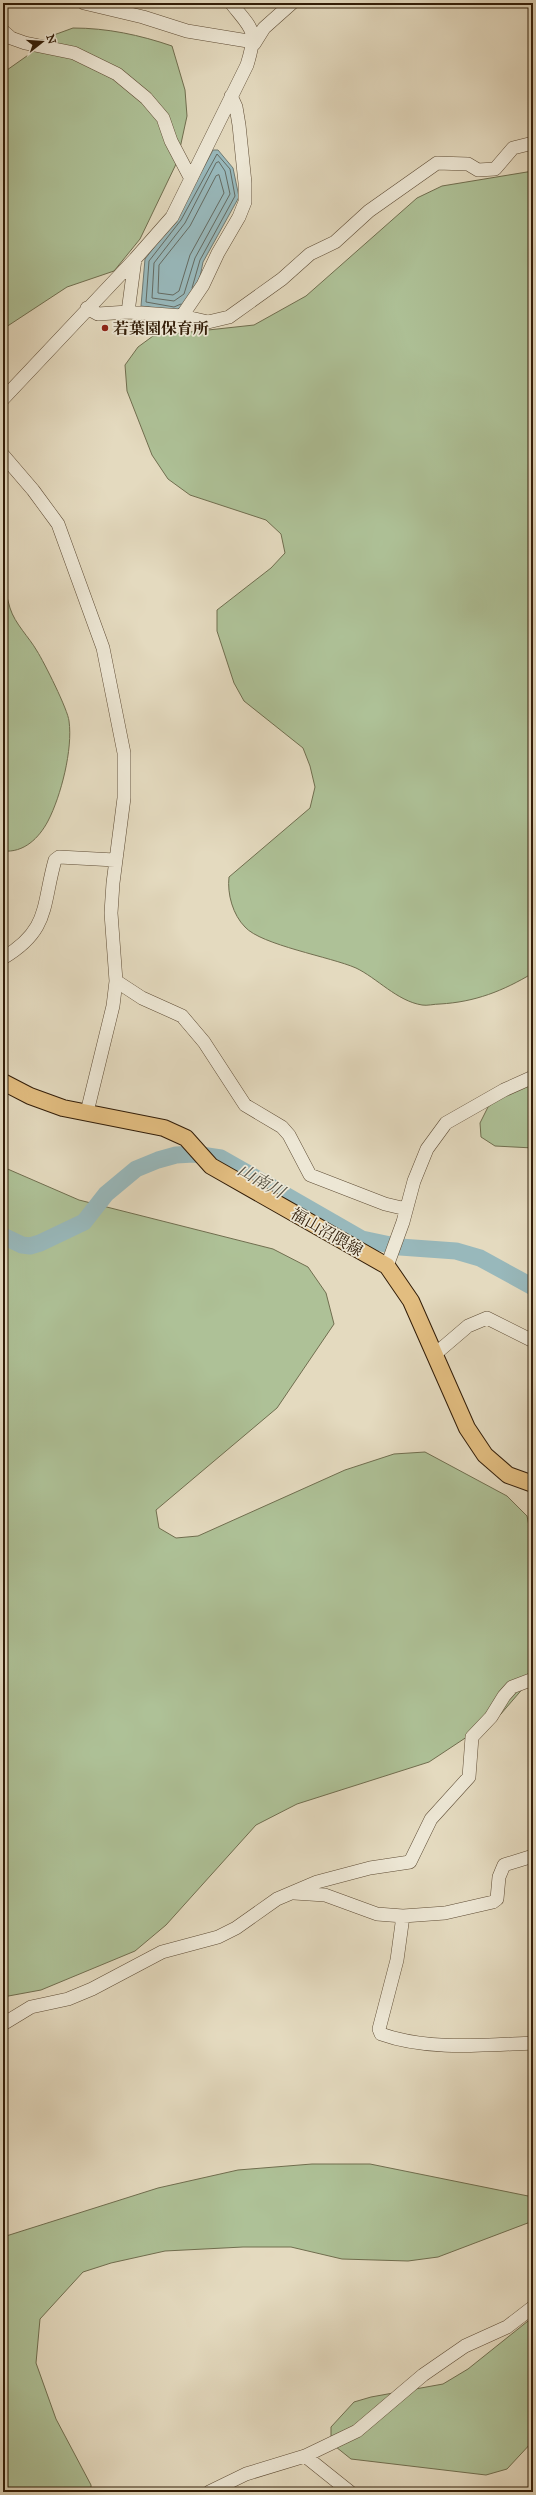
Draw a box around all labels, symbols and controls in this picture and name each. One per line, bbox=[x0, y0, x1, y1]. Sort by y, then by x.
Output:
north arrow bbox=[22, 22, 62, 62]
text: N bbox=[44, 33, 59, 46]
place label: 若葉園保育所 bbox=[113, 319, 209, 338]
marker: 若葉園保育所 bbox=[100, 323, 110, 333]
water label: 山南川 bbox=[234, 1159, 290, 1204]
street label: 福山沼隈線 bbox=[288, 1204, 366, 1260]

